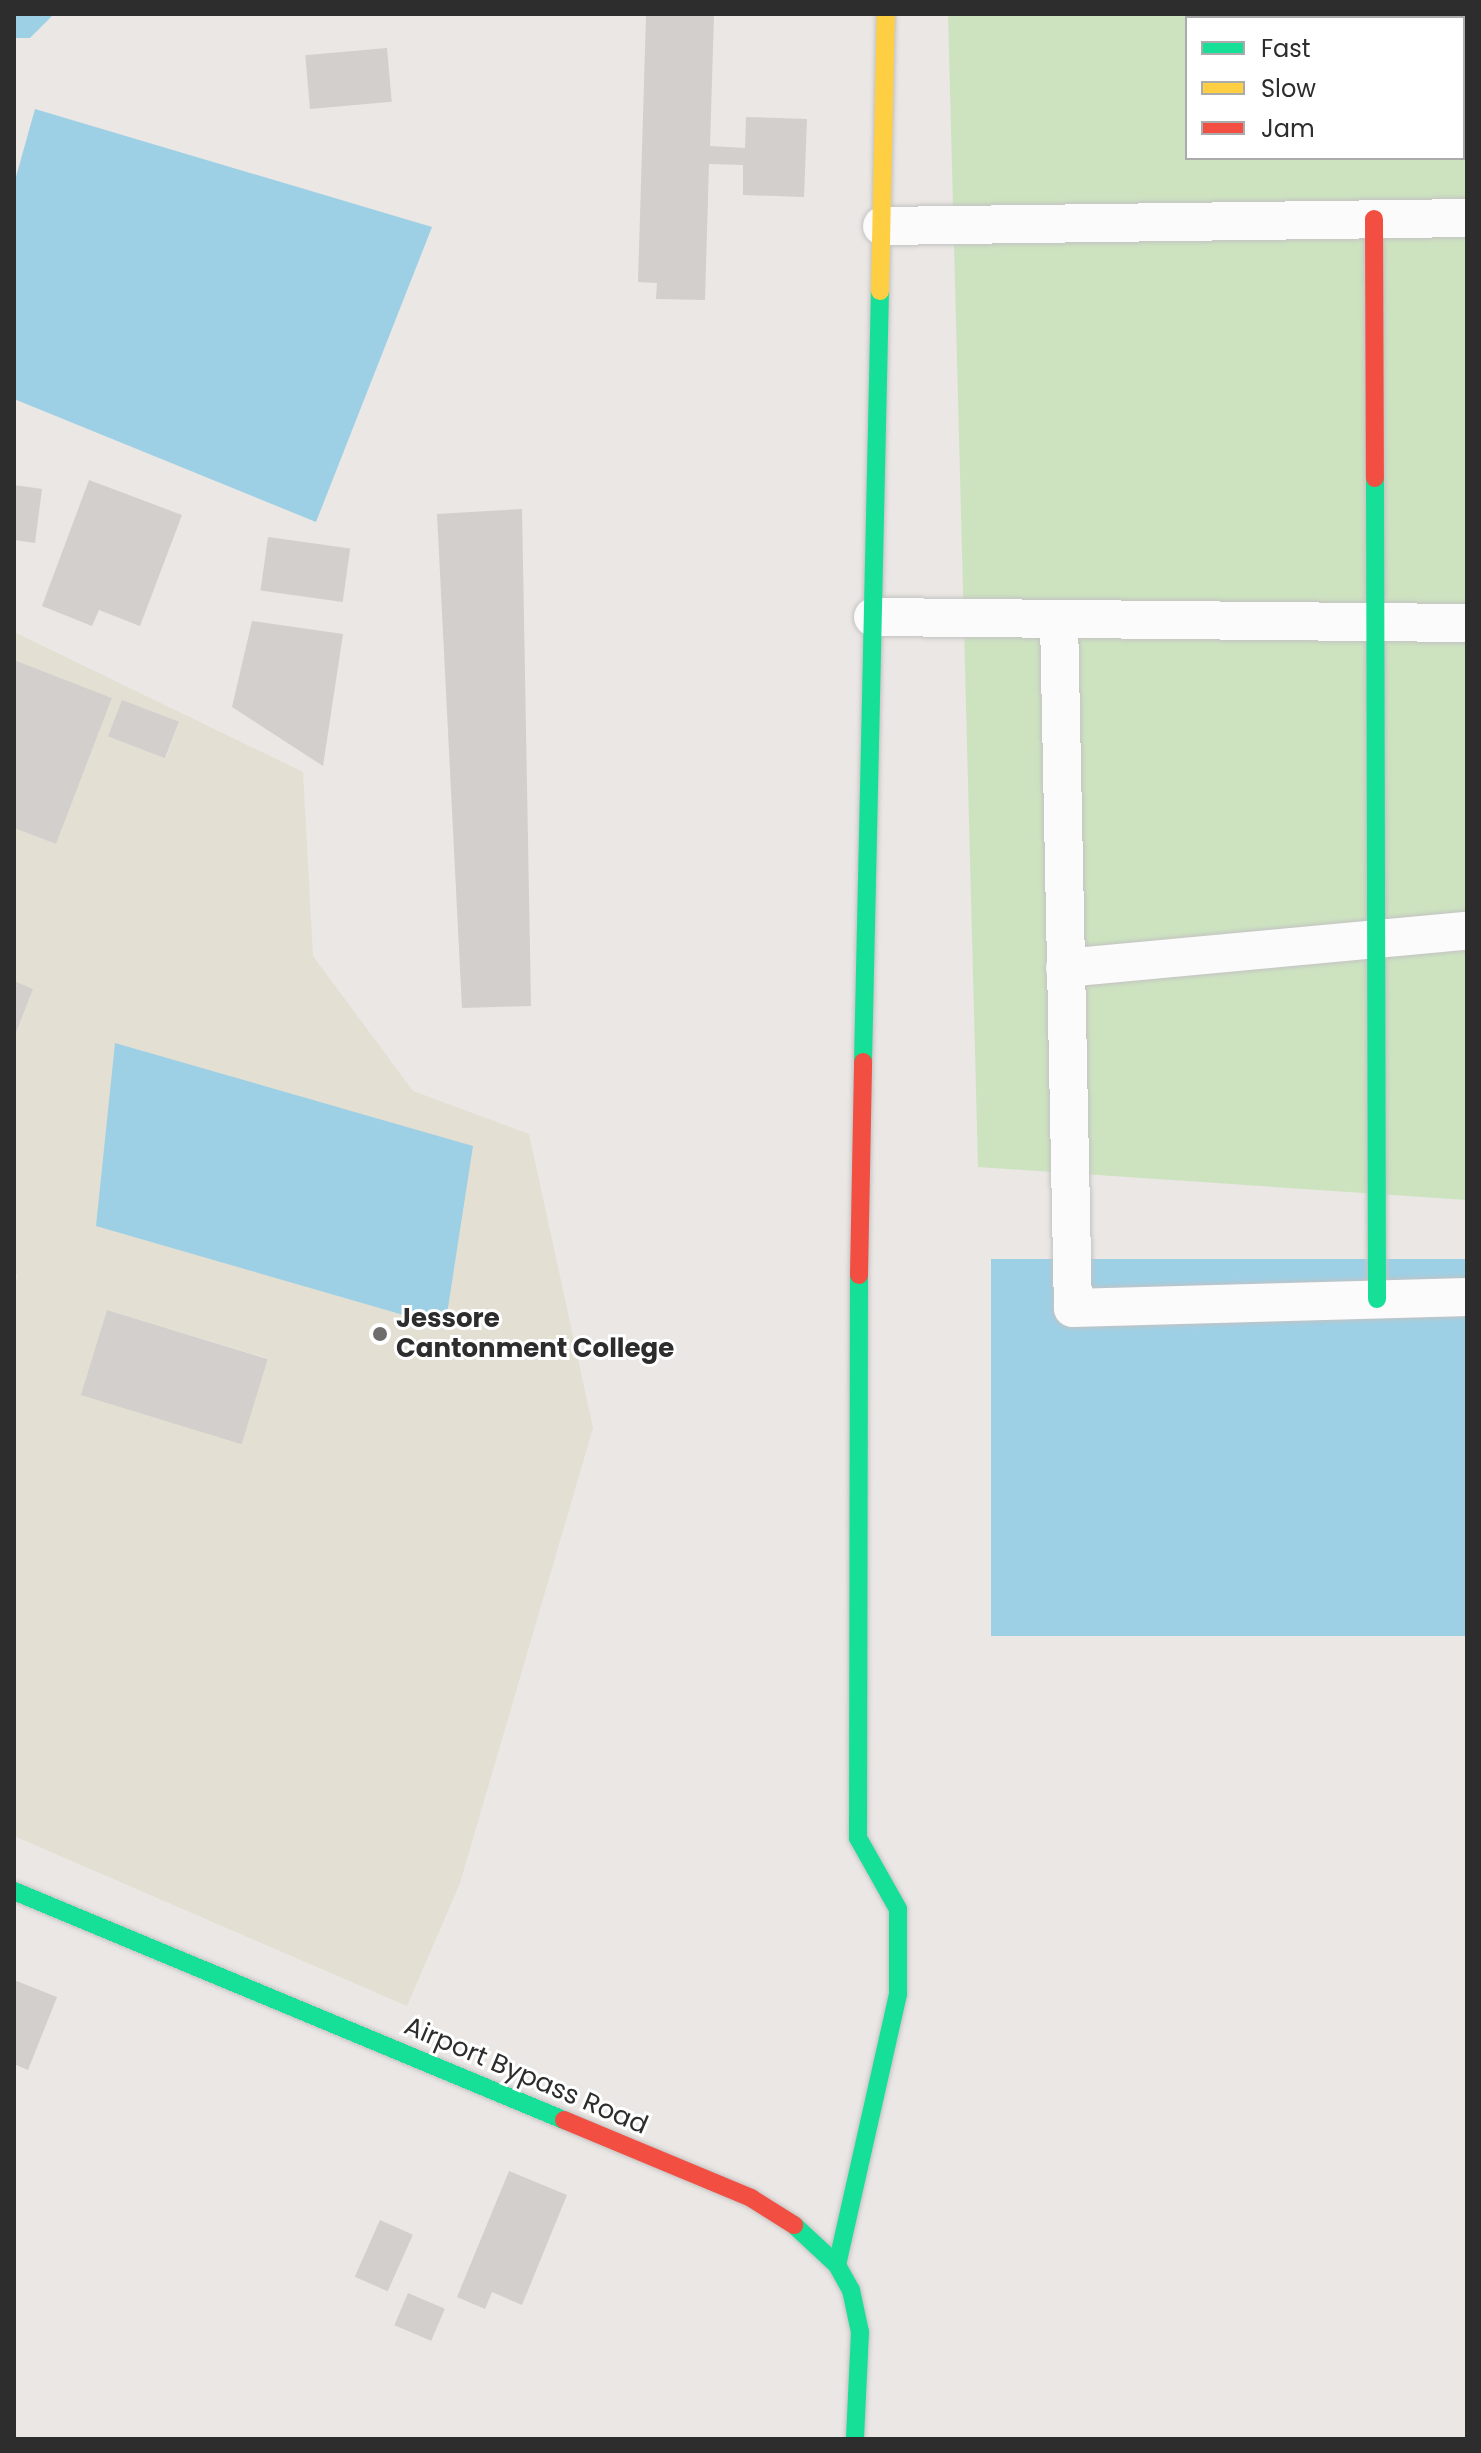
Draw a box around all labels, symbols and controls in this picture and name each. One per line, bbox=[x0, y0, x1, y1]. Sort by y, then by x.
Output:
legend bbox=[1185, 16, 1465, 160]
text: Fast bbox=[1261, 32, 1311, 65]
text: Slow bbox=[1261, 72, 1316, 105]
text: Jam bbox=[1261, 112, 1315, 145]
place label: Jessore Cantonment College bbox=[396, 1303, 674, 1364]
marker: Jessore Cantonment College bbox=[371, 1325, 389, 1343]
street label: Airport Bypass Road bbox=[400, 2011, 652, 2141]

